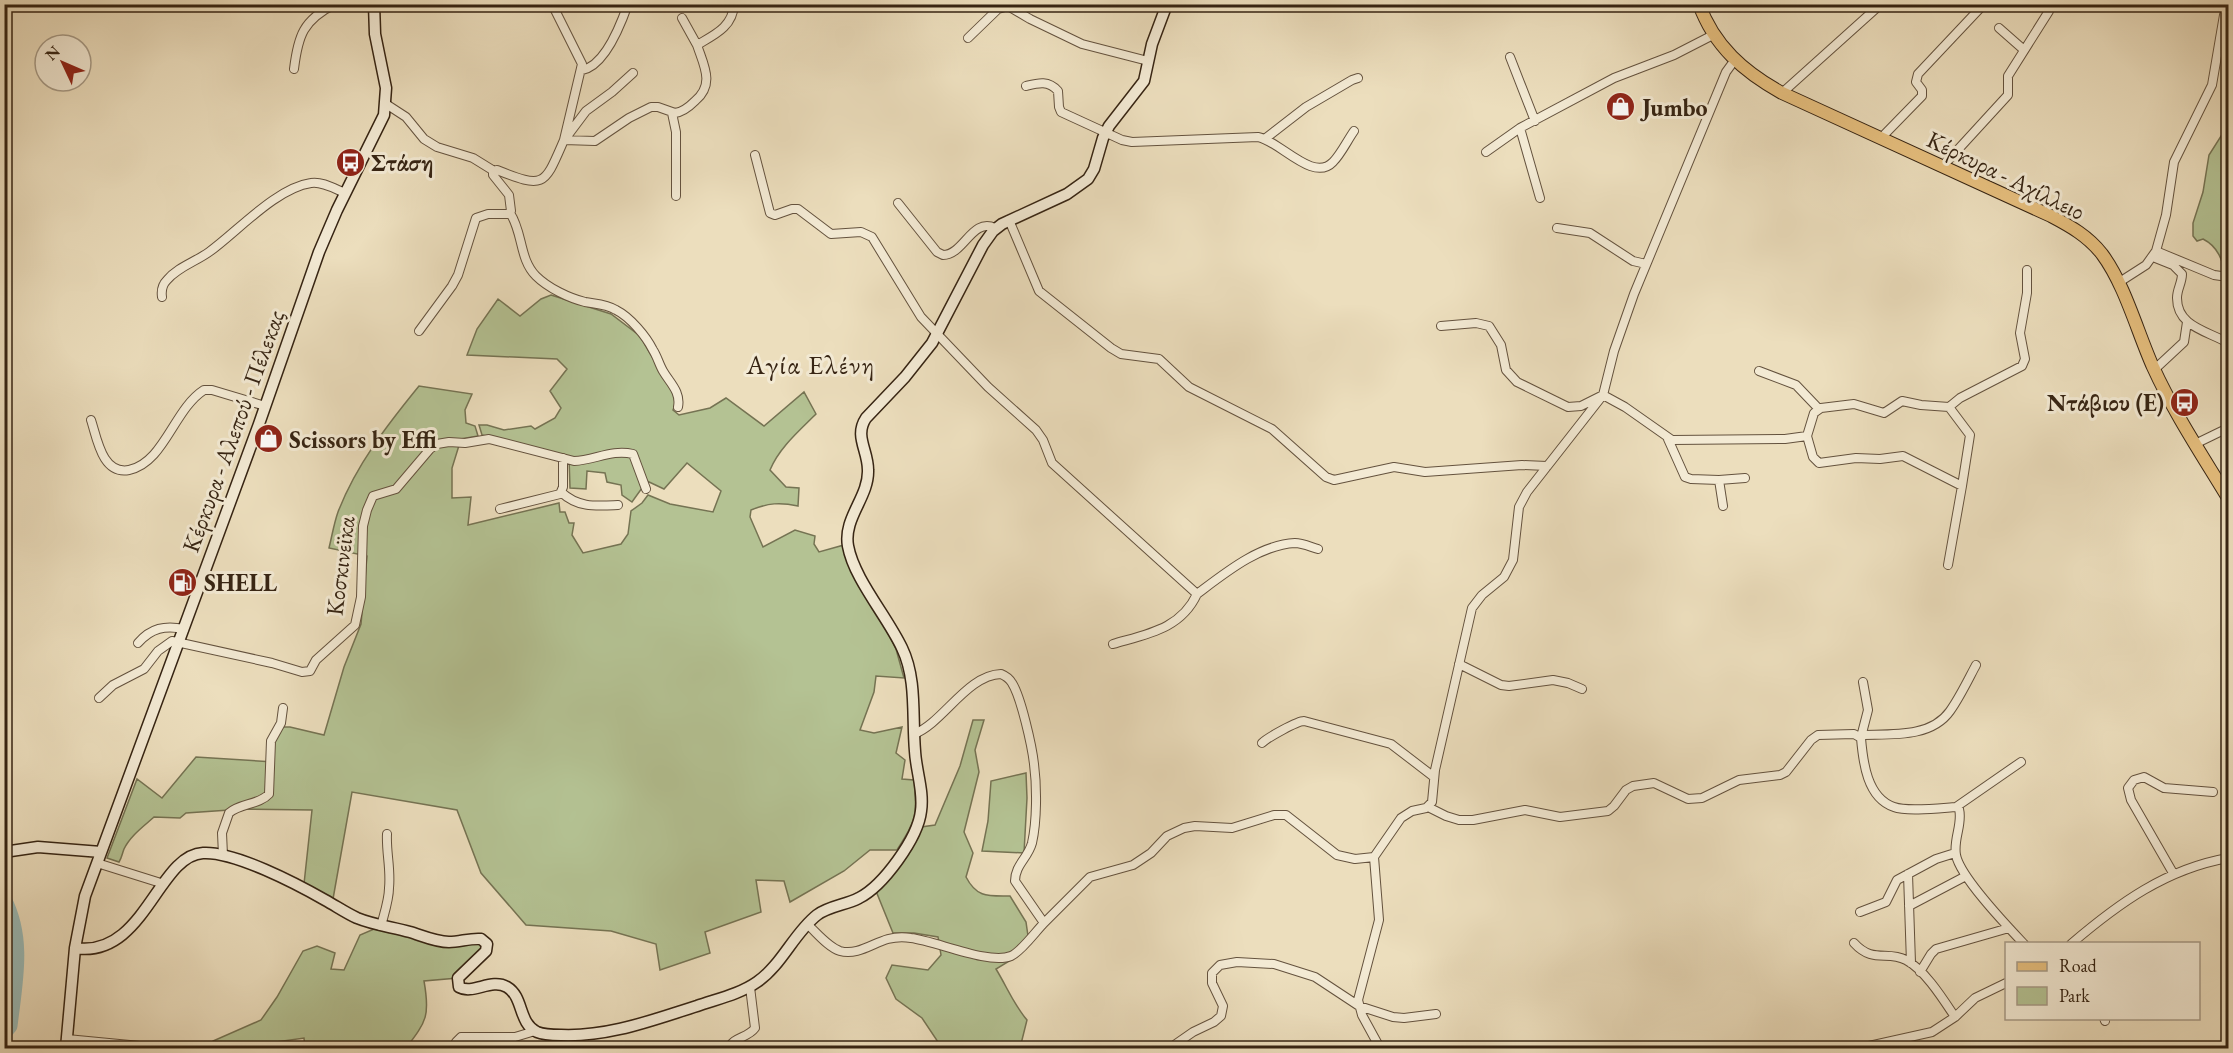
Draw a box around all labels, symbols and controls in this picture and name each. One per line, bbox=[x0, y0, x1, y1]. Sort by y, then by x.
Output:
north arrow bbox=[33, 33, 93, 93]
text: N bbox=[41, 41, 65, 65]
shop icon: Jumbo bbox=[1605, 91, 1637, 123]
place label: Jumbo bbox=[1640, 92, 1708, 123]
street label: Κέρκυρα - Αχίλλειο bbox=[1922, 123, 2090, 227]
bus stop icon: Στάση bbox=[334, 146, 366, 178]
place label: Στάση bbox=[371, 147, 434, 178]
street label: Κέρκυρα - Αλεπού - Πέλεκας bbox=[175, 306, 291, 556]
district label: Αγία Ελένη bbox=[745, 347, 876, 382]
bus stop icon: Ντάβιου (E) bbox=[2169, 386, 2201, 418]
place label: Ντάβιου (E) bbox=[2047, 387, 2164, 418]
shop icon: Scissors by Effi bbox=[252, 423, 284, 455]
place label: Scissors by Effi bbox=[289, 424, 437, 456]
street label: Κοσκινεϊκα bbox=[319, 514, 361, 617]
fuel station icon: SHELL bbox=[167, 566, 199, 598]
place label: SHELL bbox=[204, 567, 277, 598]
legend bbox=[2005, 942, 2200, 1020]
text: Road bbox=[2059, 954, 2098, 977]
text: Park bbox=[2059, 984, 2090, 1007]

